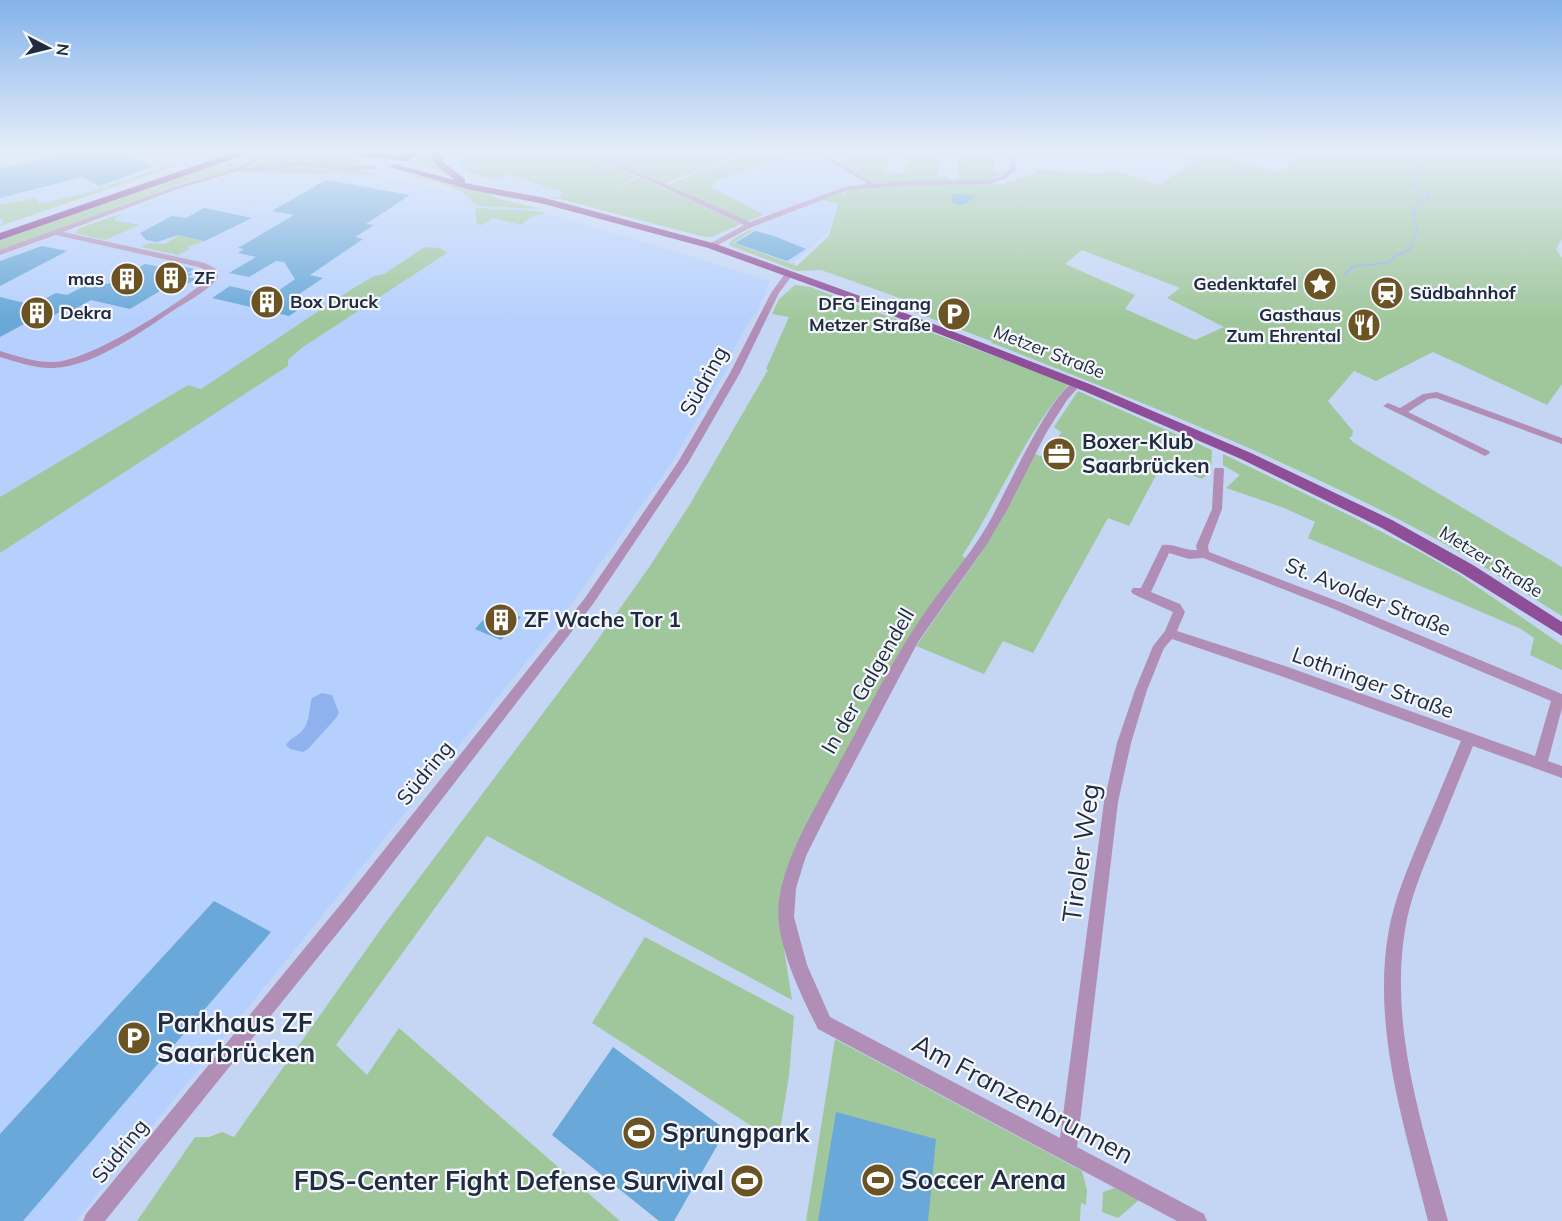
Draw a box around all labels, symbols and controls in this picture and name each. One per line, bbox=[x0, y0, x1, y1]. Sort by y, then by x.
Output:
north arrow bbox=[18, 18, 78, 78]
text: N bbox=[52, 43, 74, 57]
building icon: ZF bbox=[153, 260, 189, 296]
building icon: mas bbox=[109, 261, 145, 297]
place label: ZF bbox=[194, 266, 215, 289]
place icon: Gedenktafel bbox=[1302, 266, 1338, 302]
place label: mas bbox=[68, 267, 104, 290]
place label: Gedenktafel bbox=[1193, 272, 1297, 295]
station icon: Südbahnhof bbox=[1369, 275, 1405, 311]
place label: Südbahnhof bbox=[1410, 281, 1516, 304]
building icon: Box Druck bbox=[249, 284, 285, 320]
place label: Box Druck bbox=[290, 290, 379, 313]
place label: DFG Eingang Metzer Straße bbox=[809, 292, 931, 336]
building icon: Dekra bbox=[19, 295, 55, 331]
parking icon: DFG Eingang Metzer Straße bbox=[936, 296, 972, 332]
place label: Dekra bbox=[60, 301, 112, 324]
place label: Gasthaus Zum Ehrental bbox=[1227, 303, 1341, 347]
restaurant icon: Gasthaus Zum Ehrental bbox=[1346, 307, 1382, 343]
street label: Metzer Straße bbox=[990, 320, 1108, 383]
street label: Südring bbox=[673, 341, 733, 420]
place label: Boxer-Klub Saarbrücken bbox=[1082, 428, 1210, 478]
office icon: Boxer-Klub Saarbrücken bbox=[1041, 436, 1077, 472]
street label: Metzer Straße bbox=[1435, 521, 1547, 603]
street label: St. Avolder Straße bbox=[1282, 551, 1455, 641]
building icon: ZF Wache Tor 1 bbox=[483, 602, 519, 638]
street label: In der Galgendell bbox=[815, 603, 919, 758]
place label: ZF Wache Tor 1 bbox=[524, 606, 681, 632]
street label: Lothringer Straße bbox=[1289, 641, 1458, 723]
street label: Südring bbox=[390, 735, 458, 810]
street label: Tiroler Weg bbox=[1054, 781, 1107, 924]
place label: Parkhaus ZF Saarbrücken bbox=[157, 1006, 315, 1069]
parking icon: Parkhaus ZF Saarbrücken bbox=[116, 1020, 152, 1056]
street label: Am Franzenbrunnen bbox=[907, 1026, 1139, 1171]
street label: Südring bbox=[85, 1113, 153, 1188]
sports icon: Sprungpark bbox=[621, 1115, 657, 1151]
place label: Sprungpark bbox=[662, 1116, 810, 1149]
sports icon: Soccer Arena bbox=[860, 1162, 896, 1198]
sports icon: FDS-Center Fight Defense Survival bbox=[729, 1163, 765, 1199]
place label: Soccer Arena bbox=[901, 1163, 1066, 1196]
place label: FDS-Center Fight Defense Survival bbox=[294, 1164, 724, 1197]

